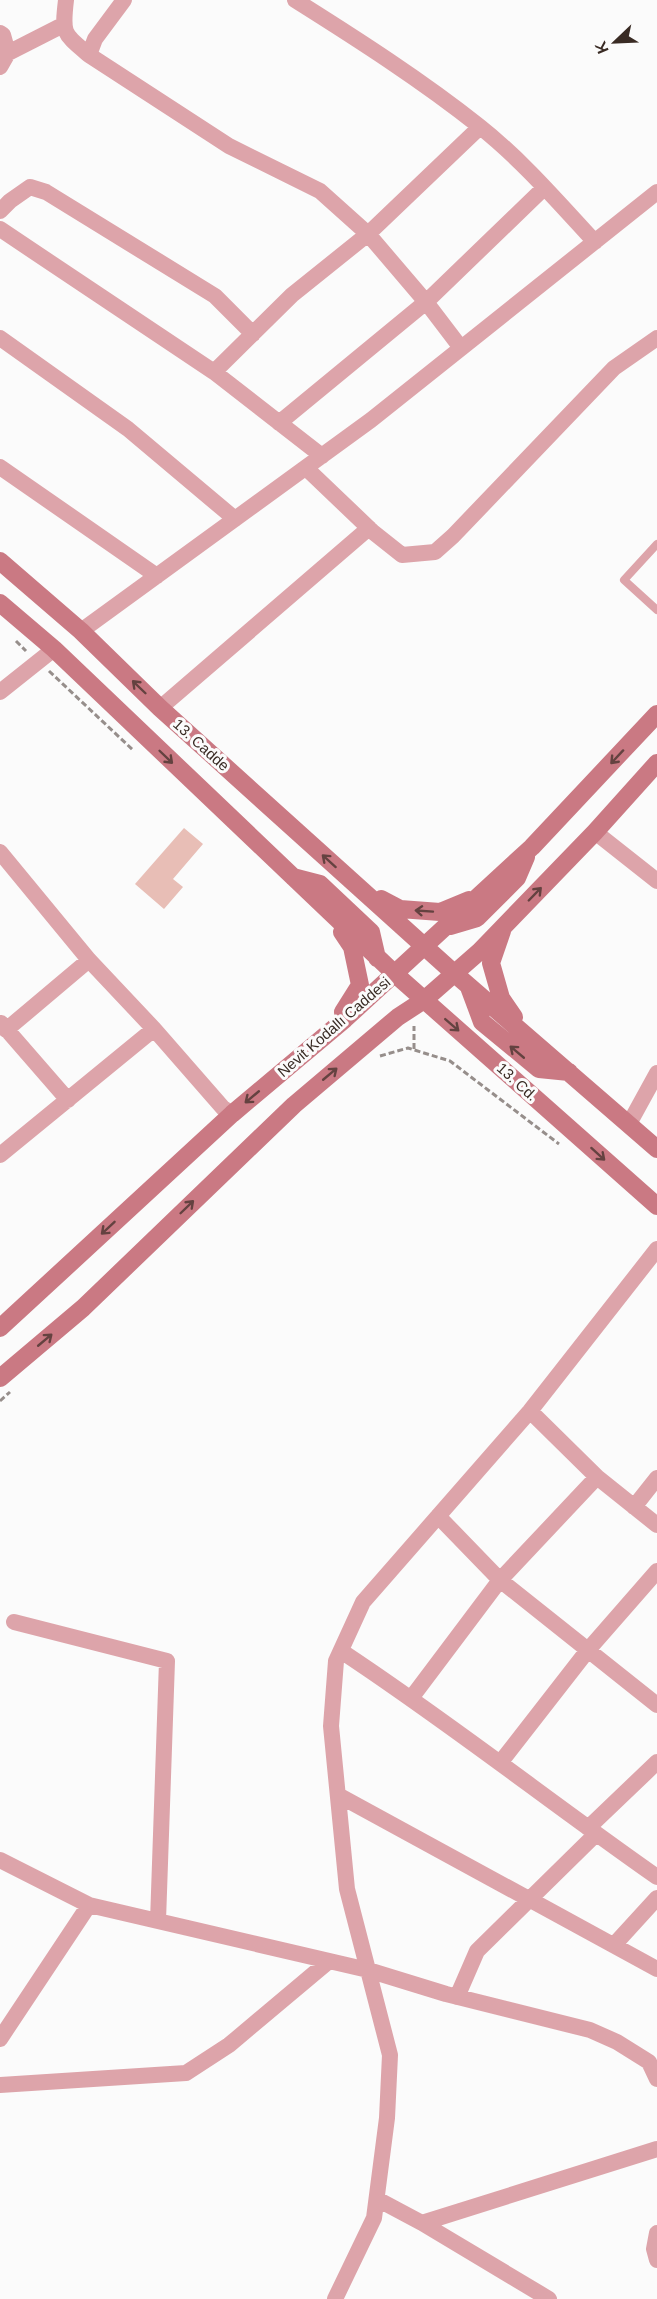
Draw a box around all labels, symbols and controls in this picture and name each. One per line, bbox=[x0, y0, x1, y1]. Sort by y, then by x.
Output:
north arrow bbox=[585, 12, 645, 72]
text: K bbox=[591, 39, 612, 56]
one-way arrow bbox=[131, 680, 146, 694]
street label: 13. Cadde bbox=[170, 715, 233, 774]
one-way arrow bbox=[610, 749, 624, 764]
one-way arrow bbox=[159, 750, 174, 764]
one-way arrow bbox=[322, 854, 337, 868]
one-way arrow bbox=[528, 887, 542, 902]
one-way arrow bbox=[414, 905, 434, 916]
street label: Nevit Kodallı Caddesi bbox=[274, 973, 393, 1080]
one-way arrow bbox=[444, 1018, 459, 1032]
one-way arrow bbox=[509, 1045, 525, 1058]
street label: 13. Cd. bbox=[494, 1059, 541, 1104]
one-way arrow bbox=[322, 1068, 338, 1081]
one-way arrow bbox=[245, 1090, 260, 1104]
one-way arrow bbox=[590, 1147, 605, 1161]
one-way arrow bbox=[180, 1200, 195, 1214]
one-way arrow bbox=[101, 1221, 116, 1235]
one-way arrow bbox=[37, 1333, 52, 1347]

